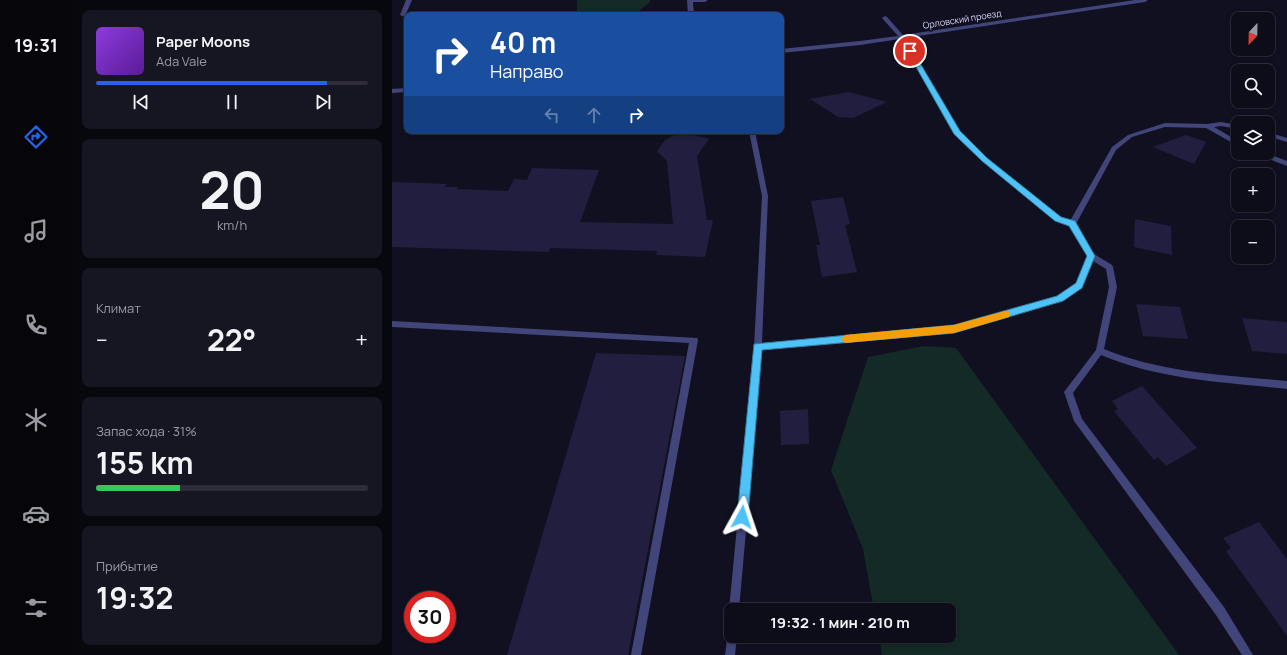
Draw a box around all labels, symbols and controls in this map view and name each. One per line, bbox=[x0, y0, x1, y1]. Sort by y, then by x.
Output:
street label: Орловский проезд bbox=[922, 6, 1003, 32]
north arrow bbox=[1231, 12, 1275, 56]
map controls bbox=[1231, 12, 1275, 264]
text: 40 m bbox=[490, 23, 556, 61]
icon: right bbox=[424, 28, 476, 80]
text: Paper Moons bbox=[156, 31, 250, 52]
text: 19:31 bbox=[14, 33, 58, 57]
pin bbox=[893, 34, 927, 68]
icon: arrive bbox=[899, 40, 921, 62]
text: Ada Vale bbox=[156, 52, 207, 70]
text: Направо bbox=[490, 59, 564, 83]
button: search bbox=[1231, 64, 1275, 108]
icon: previous bbox=[130, 91, 152, 113]
icon: pause bbox=[221, 91, 243, 113]
icon: next bbox=[312, 91, 334, 113]
icon: left bbox=[541, 104, 563, 126]
icon: ahead bbox=[583, 104, 605, 126]
icon: right bbox=[625, 104, 647, 126]
button: layers bbox=[1231, 116, 1275, 160]
icon: directions bbox=[22, 123, 50, 151]
text: 20 bbox=[199, 154, 265, 225]
button: + bbox=[1231, 168, 1275, 212]
text: km/h bbox=[217, 216, 247, 234]
icon: music bbox=[22, 217, 50, 245]
button: − bbox=[1231, 220, 1275, 264]
text: Климат bbox=[96, 299, 141, 317]
icon: phone bbox=[22, 311, 50, 339]
text: 22° bbox=[207, 319, 256, 360]
text: − bbox=[96, 325, 108, 355]
text: + bbox=[355, 325, 368, 355]
icon: climate bbox=[22, 406, 50, 434]
text: Запас хода · 31% bbox=[96, 422, 197, 440]
text: 155 km bbox=[96, 442, 193, 483]
position arrow bbox=[721, 496, 763, 538]
icon: car bbox=[22, 500, 50, 528]
text: Прибытие bbox=[96, 557, 158, 575]
text: 19:32 bbox=[96, 577, 173, 618]
speed limit sign: 30 bbox=[404, 591, 456, 643]
icon: filters bbox=[22, 594, 50, 622]
text: 19:32 · 1 мин · 210 m bbox=[770, 612, 910, 633]

